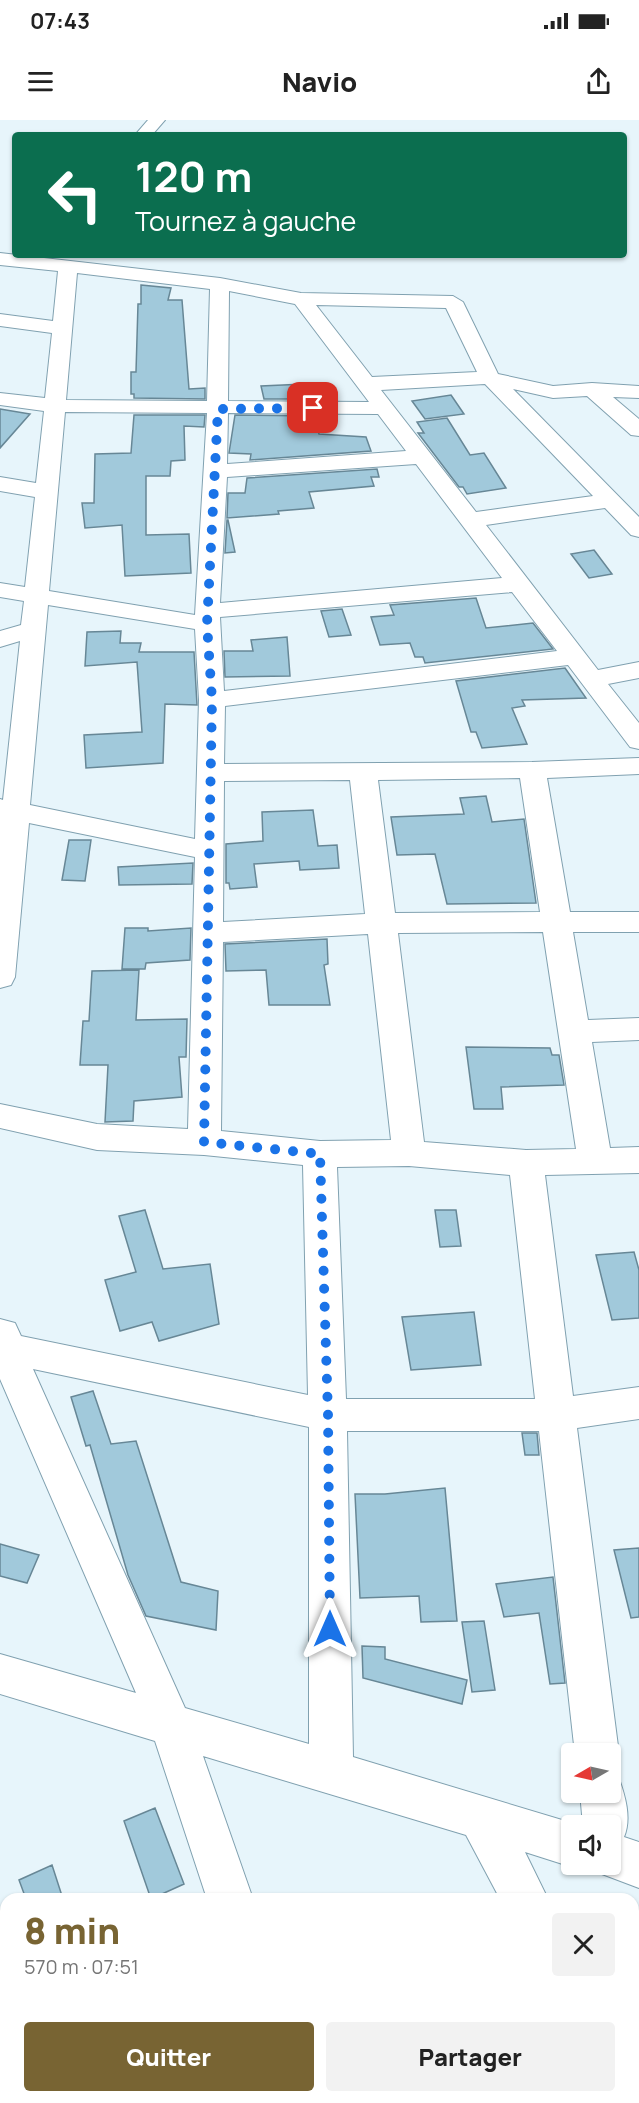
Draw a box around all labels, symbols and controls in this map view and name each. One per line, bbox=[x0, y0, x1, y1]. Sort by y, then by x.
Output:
text: 07:43 bbox=[30, 6, 90, 36]
text: Navio bbox=[282, 63, 357, 100]
icon: menu bbox=[24, 65, 57, 98]
icon: share bbox=[582, 65, 615, 98]
text: 120 m bbox=[135, 147, 252, 205]
icon: left bbox=[36, 156, 114, 234]
text: Tournez à gauche bbox=[135, 202, 356, 239]
pin bbox=[287, 382, 338, 433]
icon: arrive bbox=[296, 391, 329, 424]
position arrow bbox=[298, 1597, 362, 1661]
north arrow bbox=[561, 1743, 621, 1803]
map controls bbox=[561, 1743, 621, 1875]
button: sound bbox=[561, 1815, 621, 1875]
text: 8 min bbox=[24, 1906, 120, 1955]
button: close bbox=[552, 1913, 615, 1976]
text: 570 m · 07:51 bbox=[24, 1953, 139, 1980]
button: Quitter bbox=[24, 2022, 314, 2091]
button: Partager bbox=[326, 2022, 615, 2091]

